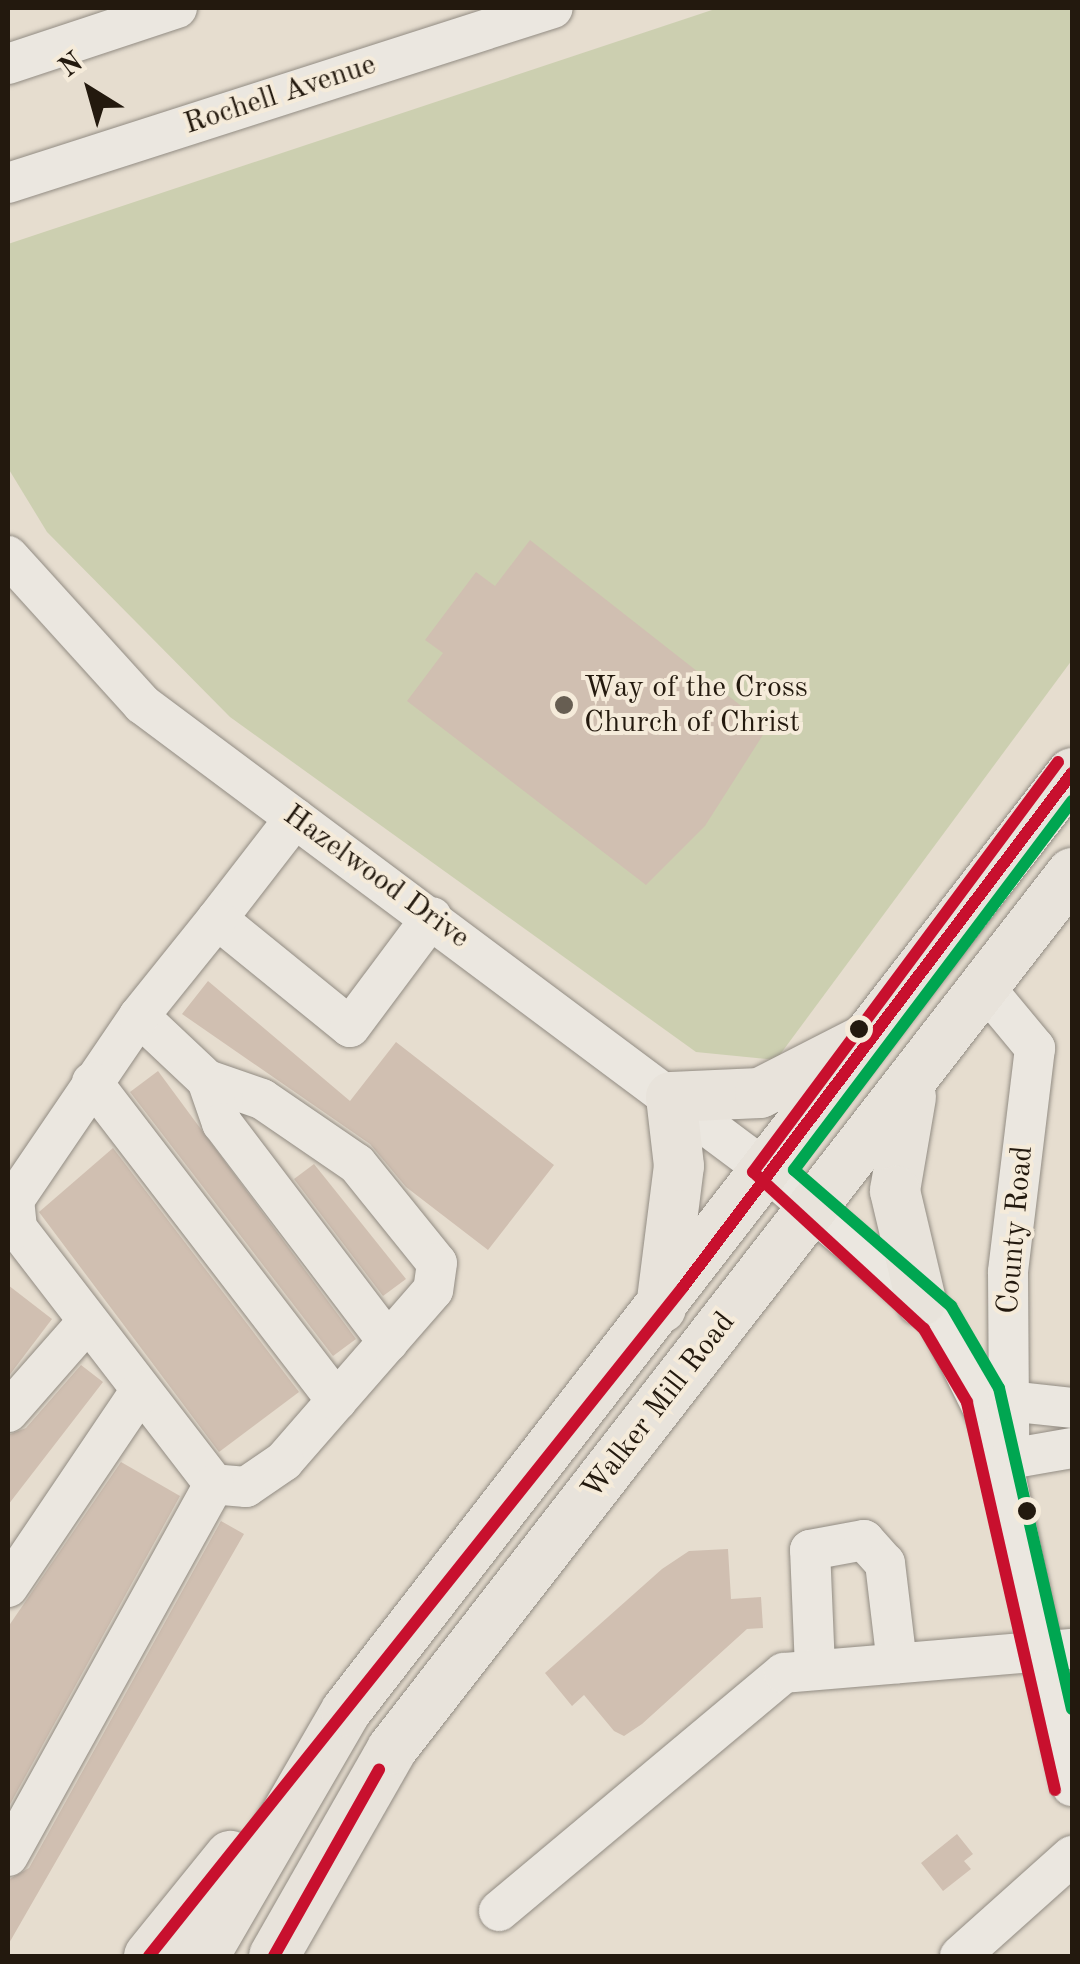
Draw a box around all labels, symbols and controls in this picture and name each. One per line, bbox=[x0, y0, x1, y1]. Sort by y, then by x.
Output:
north arrow bbox=[40, 40, 140, 140]
street label: Rochell Avenue bbox=[180, 47, 380, 143]
text: N bbox=[55, 48, 89, 84]
place label: Way of the Cross Church of Christ bbox=[584, 670, 808, 740]
marker: Way of the Cross Church of Christ bbox=[553, 694, 575, 716]
street label: Hazelwood Drive bbox=[276, 797, 476, 957]
unlabelled marker bbox=[849, 1019, 869, 1039]
street label: County Road bbox=[991, 1144, 1041, 1316]
street label: Walker Mill Road bbox=[575, 1305, 743, 1507]
unlabelled marker bbox=[1017, 1501, 1037, 1521]

